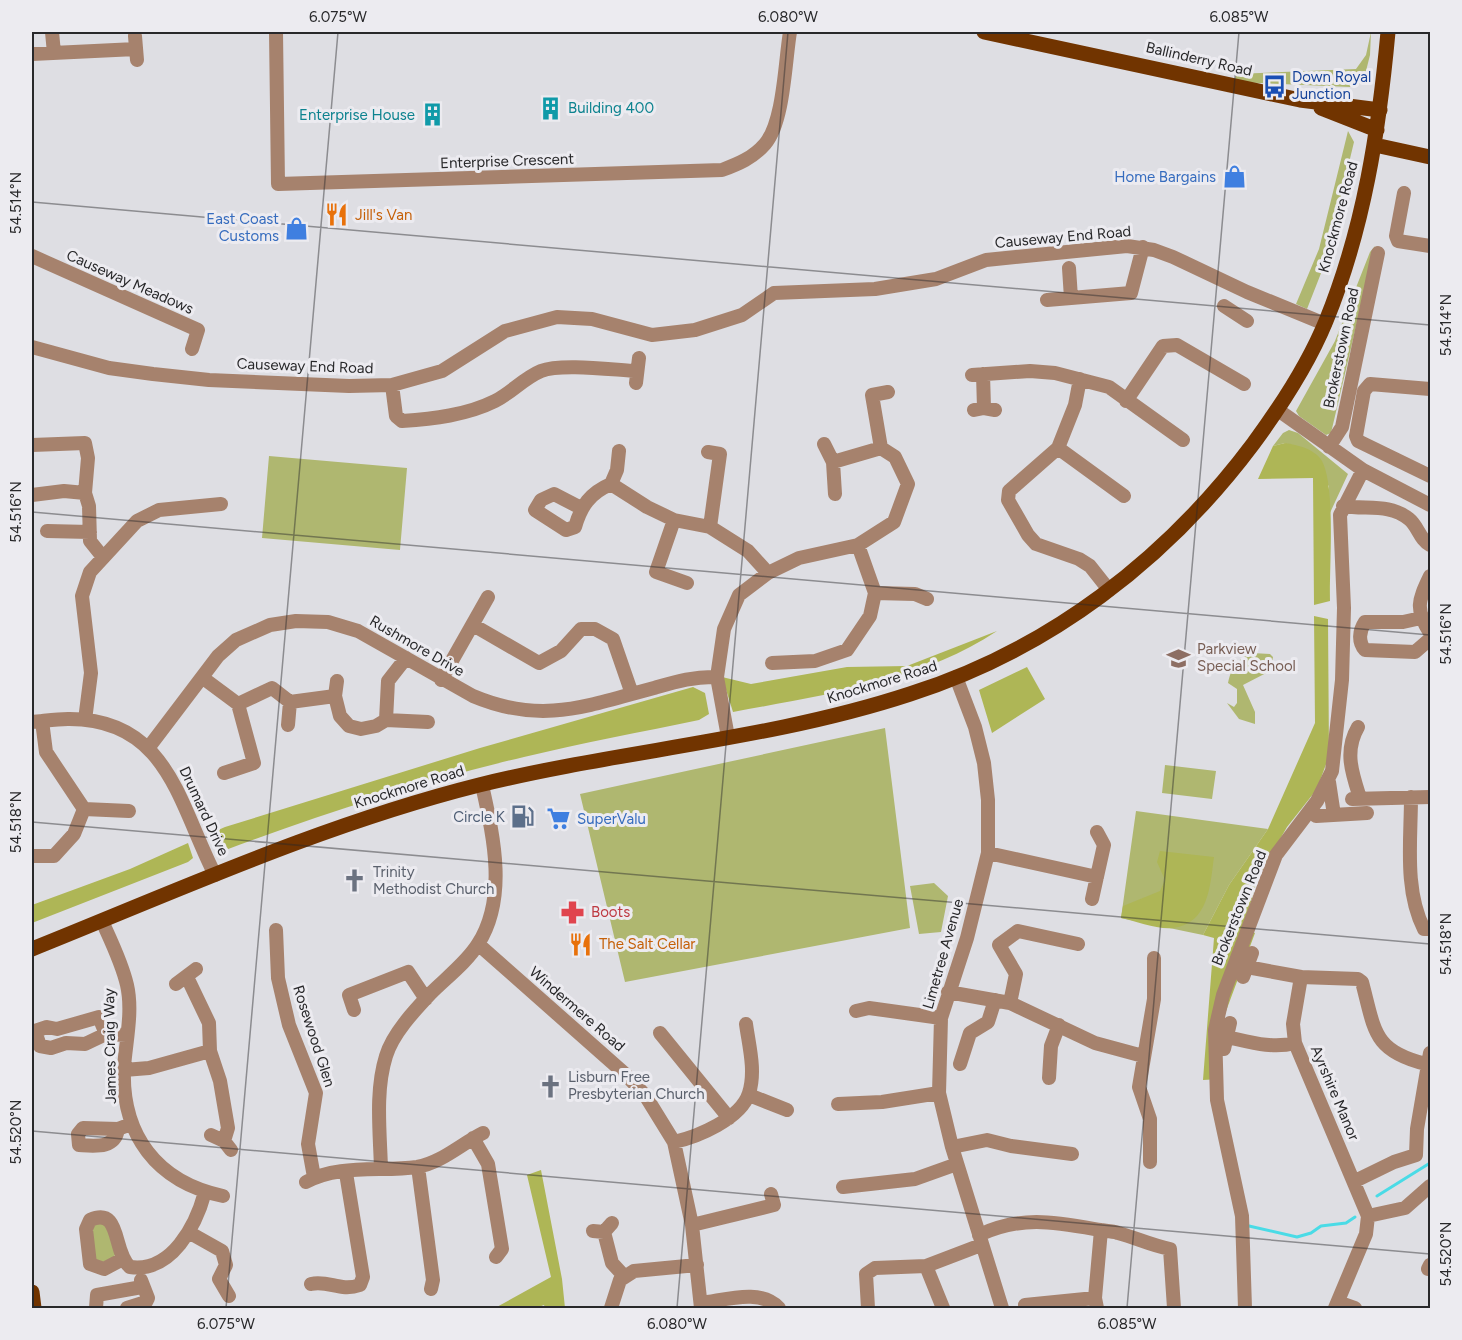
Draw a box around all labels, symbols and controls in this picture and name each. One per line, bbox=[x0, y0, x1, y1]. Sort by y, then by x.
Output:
text: 6.075°W bbox=[309, 8, 368, 26]
text: 6.080°W bbox=[758, 8, 819, 26]
text: 6.085°W bbox=[1210, 8, 1269, 26]
street label: Ballinderry Road bbox=[1144, 38, 1254, 80]
place label: Down Royal Junction bbox=[1292, 68, 1371, 103]
bus stop icon: Down Royal Junction bbox=[1261, 73, 1287, 99]
building icon: Building 400 bbox=[537, 95, 563, 121]
place label: Building 400 bbox=[568, 99, 654, 117]
building icon: Enterprise House bbox=[420, 102, 446, 128]
place label: Enterprise House bbox=[299, 106, 415, 124]
street label: Enterprise Crescent bbox=[440, 150, 575, 172]
street label: Knockmore Road bbox=[1314, 159, 1362, 275]
shop icon: Home Bargains bbox=[1221, 164, 1247, 190]
place label: Home Bargains bbox=[1114, 168, 1216, 186]
text: 54.514°N bbox=[7, 172, 25, 234]
restaurant icon: Jill's Van bbox=[324, 202, 350, 228]
place label: Jill's Van bbox=[355, 206, 412, 224]
place label: East Coast Customs bbox=[206, 210, 279, 245]
shop icon: East Coast Customs bbox=[284, 215, 310, 241]
street label: Causeway End Road bbox=[994, 222, 1132, 252]
street label: Causeway Meadows bbox=[64, 246, 196, 318]
street label: Brokerstown Road bbox=[1319, 286, 1363, 410]
text: 54.514°N bbox=[1437, 294, 1455, 356]
street label: Causeway End Road bbox=[236, 355, 374, 377]
text: 54.516°N bbox=[7, 481, 25, 543]
text: 54.516°N bbox=[1437, 603, 1455, 665]
street label: Rushmore Drive bbox=[366, 612, 468, 680]
place label: Parkview Special School bbox=[1197, 640, 1296, 675]
school or university icon: Parkview Special School bbox=[1166, 645, 1192, 671]
street label: Knockmore Road bbox=[825, 657, 939, 707]
street label: Knockmore Road bbox=[352, 762, 466, 812]
street label: Drumard Drive bbox=[175, 763, 233, 859]
text: 54.518°N bbox=[7, 791, 25, 853]
fuel station icon: Circle K bbox=[510, 804, 536, 830]
supermarket icon: SuperValu bbox=[546, 806, 572, 832]
place label: Circle K bbox=[453, 808, 506, 826]
place label: SuperValu bbox=[577, 810, 646, 828]
street label: Brokerstown Road bbox=[1208, 848, 1270, 968]
place label: Trinity Methodist Church bbox=[373, 863, 494, 898]
church icon: Trinity Methodist Church bbox=[342, 868, 368, 894]
street label: Limetree Avenue bbox=[919, 897, 967, 1011]
pharmacy icon: Boots bbox=[560, 899, 586, 925]
place label: Boots bbox=[591, 903, 630, 921]
text: 54.518°N bbox=[1437, 913, 1455, 975]
restaurant icon: The Salt Cellar bbox=[568, 931, 594, 957]
place label: The Salt Cellar bbox=[599, 935, 695, 953]
street label: Windermere Road bbox=[526, 963, 628, 1055]
street label: Rosewood Glen bbox=[289, 983, 339, 1089]
street label: James Craig Way bbox=[100, 988, 120, 1104]
street label: Ayrshire Manor bbox=[1307, 1043, 1363, 1143]
place label: Lisburn Free Presbyterian Church bbox=[568, 1068, 705, 1103]
church icon: Lisburn Free Presbyterian Church bbox=[537, 1073, 563, 1099]
text: 54.520°N bbox=[7, 1100, 25, 1164]
text: 54.520°N bbox=[1437, 1222, 1455, 1286]
text: 6.075°W bbox=[197, 1315, 256, 1333]
text: 6.080°W bbox=[647, 1315, 708, 1333]
text: 6.085°W bbox=[1098, 1315, 1157, 1333]

